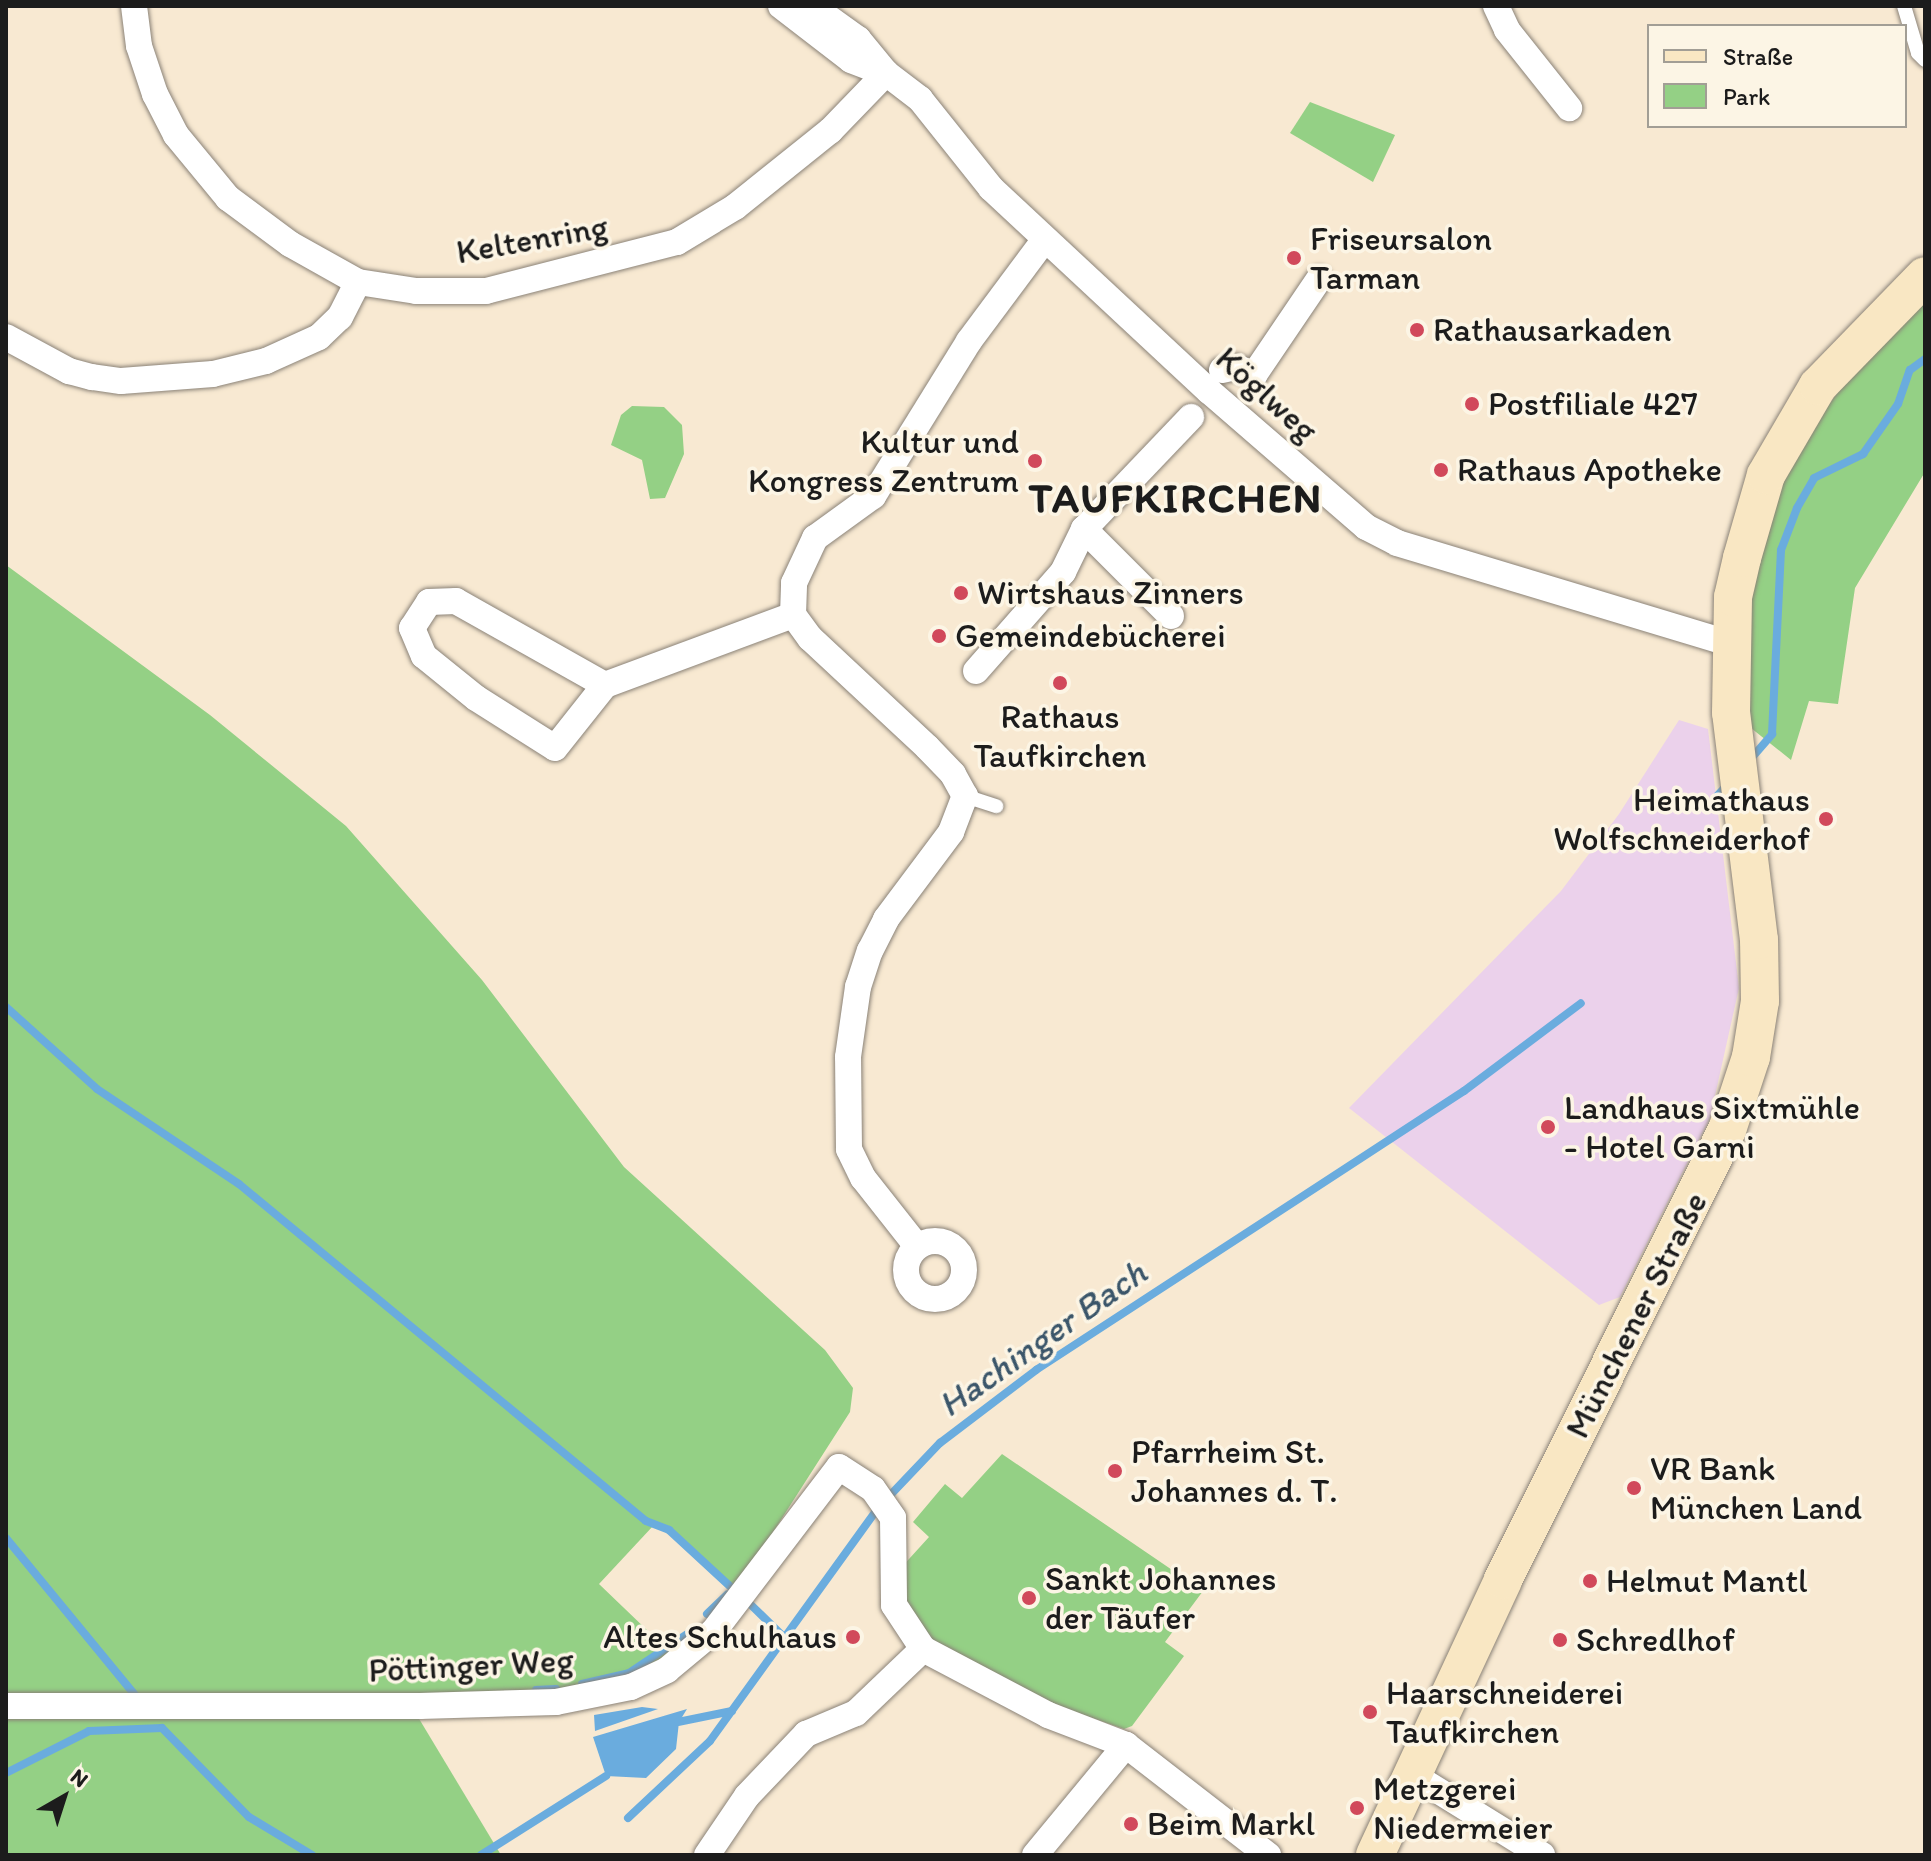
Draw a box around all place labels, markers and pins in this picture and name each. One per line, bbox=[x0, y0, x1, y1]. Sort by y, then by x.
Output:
place label: Friseursalon Tarman bbox=[1310, 218, 1492, 298]
marker: Friseursalon Tarman bbox=[1285, 249, 1303, 267]
place label: Rathausarkaden bbox=[1433, 310, 1672, 350]
marker: Rathausarkaden bbox=[1408, 321, 1426, 339]
place label: Postfiliale 427 bbox=[1488, 384, 1698, 424]
marker: Postfiliale 427 bbox=[1463, 395, 1481, 413]
place label: Kultur und Kongress Zentrum bbox=[748, 421, 1019, 500]
place label: Rathaus Apotheke bbox=[1457, 450, 1722, 490]
marker: Kultur und Kongress Zentrum bbox=[1026, 452, 1044, 470]
marker: Rathaus Apotheke bbox=[1432, 461, 1450, 479]
place label: Wirtshaus Zinners bbox=[977, 573, 1243, 613]
marker: Wirtshaus Zinners bbox=[952, 584, 970, 602]
place label: Gemeindebücherei bbox=[955, 616, 1226, 656]
marker: Gemeindebücherei bbox=[930, 627, 948, 645]
marker: Rathaus Taufkirchen bbox=[1051, 674, 1069, 692]
place label: Rathaus Taufkirchen bbox=[973, 696, 1147, 776]
place label: Heimathaus Wolfschneiderhof bbox=[1553, 779, 1810, 858]
marker: Heimathaus Wolfschneiderhof bbox=[1817, 810, 1835, 828]
place label: Landhaus Sixtmühle - Hotel Garni bbox=[1564, 1087, 1862, 1166]
marker: Landhaus Sixtmühle - Hotel Garni bbox=[1539, 1118, 1557, 1136]
place label: Pfarrheim St. Johannes d. T. bbox=[1131, 1431, 1338, 1510]
place label: VR Bank München Land bbox=[1650, 1448, 1864, 1528]
marker: Pfarrheim St. Johannes d. T. bbox=[1106, 1462, 1124, 1480]
marker: VR Bank München Land bbox=[1625, 1479, 1643, 1497]
place label: Sankt Johannes der Täufer bbox=[1045, 1558, 1276, 1638]
place label: Helmut Mantl bbox=[1606, 1561, 1808, 1601]
marker: Helmut Mantl bbox=[1581, 1572, 1599, 1590]
marker: Sankt Johannes der Täufer bbox=[1020, 1589, 1038, 1607]
place label: Altes Schulhaus bbox=[604, 1617, 837, 1657]
place label: Schredlhof bbox=[1576, 1620, 1735, 1660]
marker: Altes Schulhaus bbox=[844, 1628, 862, 1646]
marker: Schredlhof bbox=[1551, 1631, 1569, 1649]
place label: Haarschneiderei Taufkirchen bbox=[1386, 1672, 1623, 1752]
marker: Haarschneiderei Taufkirchen bbox=[1361, 1703, 1379, 1721]
place label: Metzgerei Niedermeier bbox=[1373, 1768, 1552, 1848]
marker: Metzgerei Niedermeier bbox=[1348, 1799, 1366, 1817]
place label: Beim Markl bbox=[1147, 1804, 1315, 1844]
marker: Beim Markl bbox=[1122, 1815, 1140, 1833]

